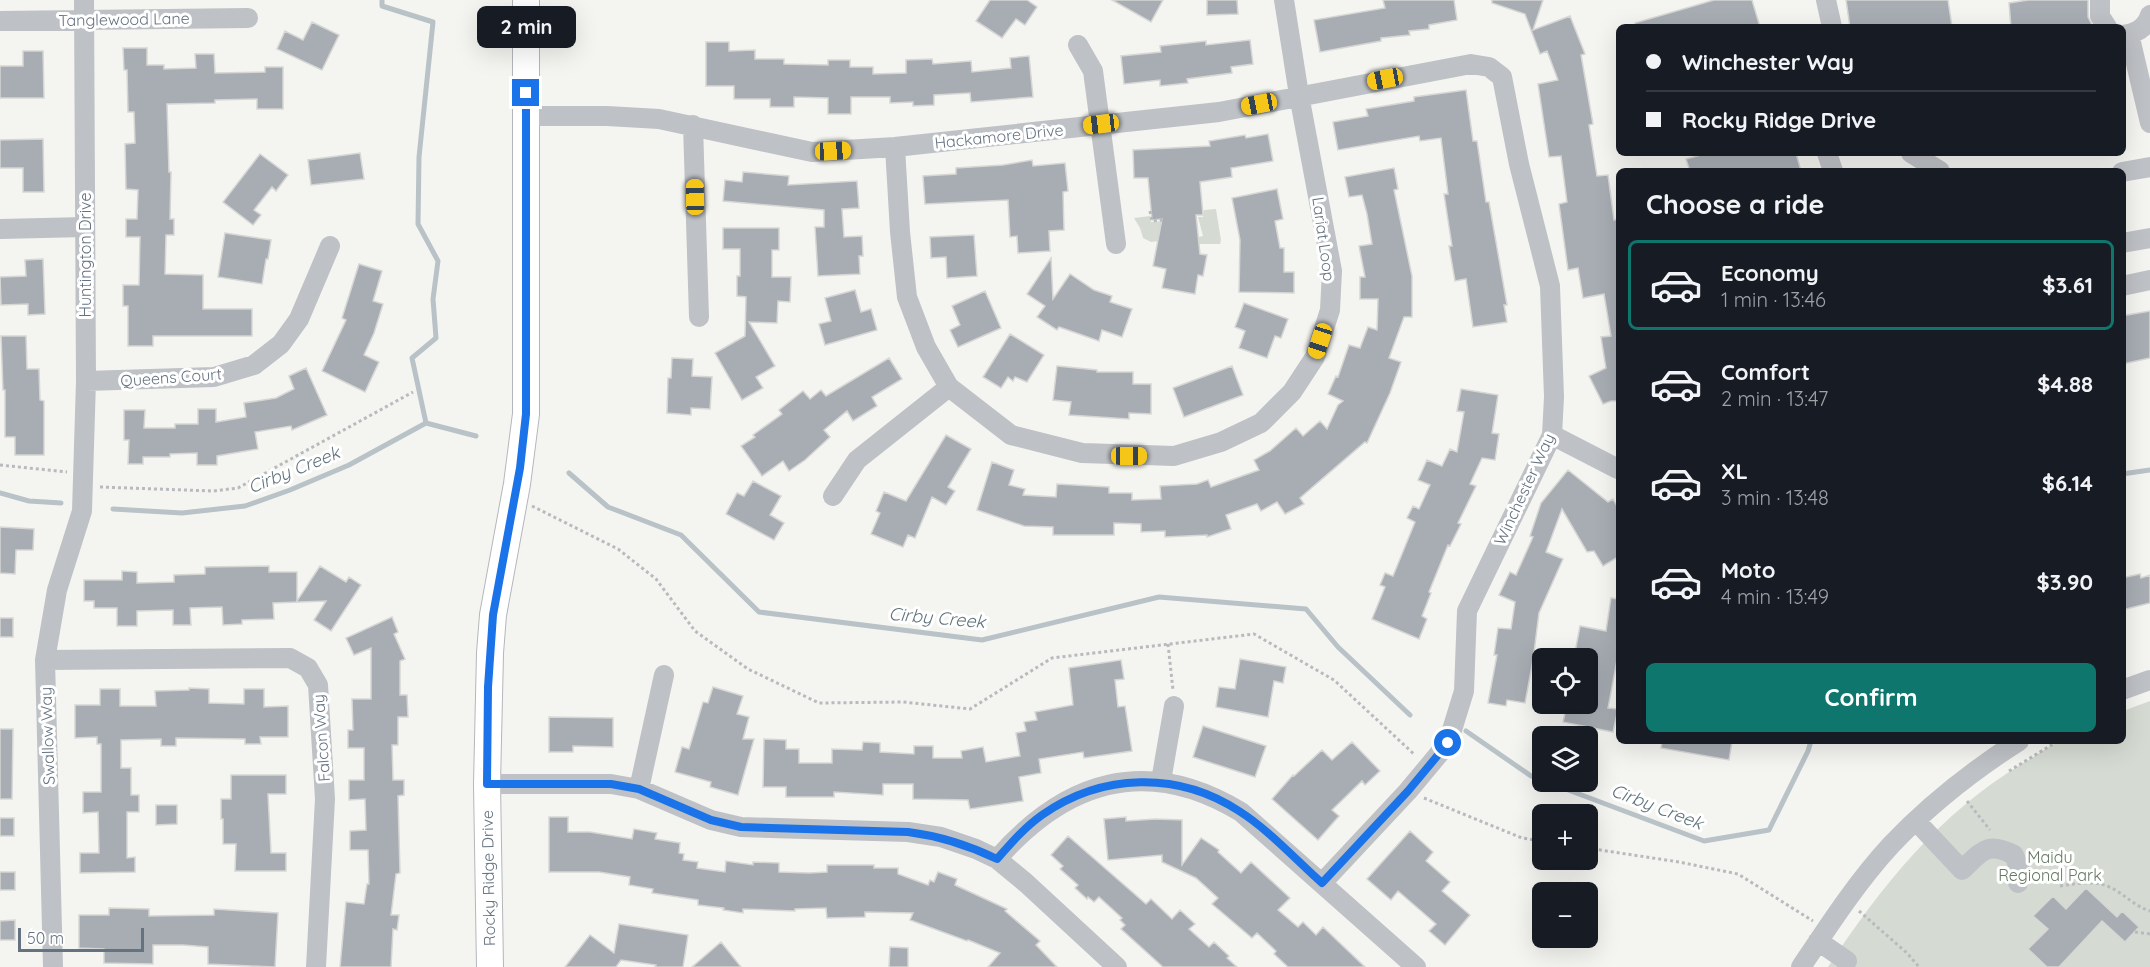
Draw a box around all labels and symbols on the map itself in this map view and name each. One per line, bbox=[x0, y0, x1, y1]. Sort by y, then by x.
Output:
callout: 2 min bbox=[476, 6, 576, 48]
street label: Tanglewood Lane bbox=[58, 8, 190, 30]
car bbox=[1366, 67, 1404, 91]
route end bbox=[512, 79, 539, 106]
car bbox=[1240, 92, 1278, 116]
car bbox=[1082, 113, 1120, 135]
street label: Hackamore Drive bbox=[933, 119, 1065, 153]
car bbox=[815, 141, 851, 161]
car bbox=[686, 179, 704, 215]
street label: Huntington Drive bbox=[75, 192, 95, 318]
street label: Lariat Loop bbox=[1308, 196, 1340, 282]
car bbox=[1306, 321, 1334, 361]
street label: Queens Court bbox=[120, 363, 222, 391]
street label: Winchester Way bbox=[1489, 430, 1559, 548]
water label: Cirby Creek bbox=[245, 440, 344, 498]
car bbox=[1111, 447, 1147, 465]
water label: Cirby Creek bbox=[888, 602, 988, 633]
street label: Swallow Way bbox=[35, 687, 59, 785]
street label: Falcon Way bbox=[308, 694, 334, 782]
route start bbox=[1434, 729, 1461, 756]
water label: Cirby Creek bbox=[1608, 778, 1708, 835]
street label: Rocky Ridge Drive bbox=[477, 810, 499, 946]
park label: Maidu Regional Park bbox=[1998, 847, 2102, 885]
scale bar bbox=[18, 925, 144, 952]

